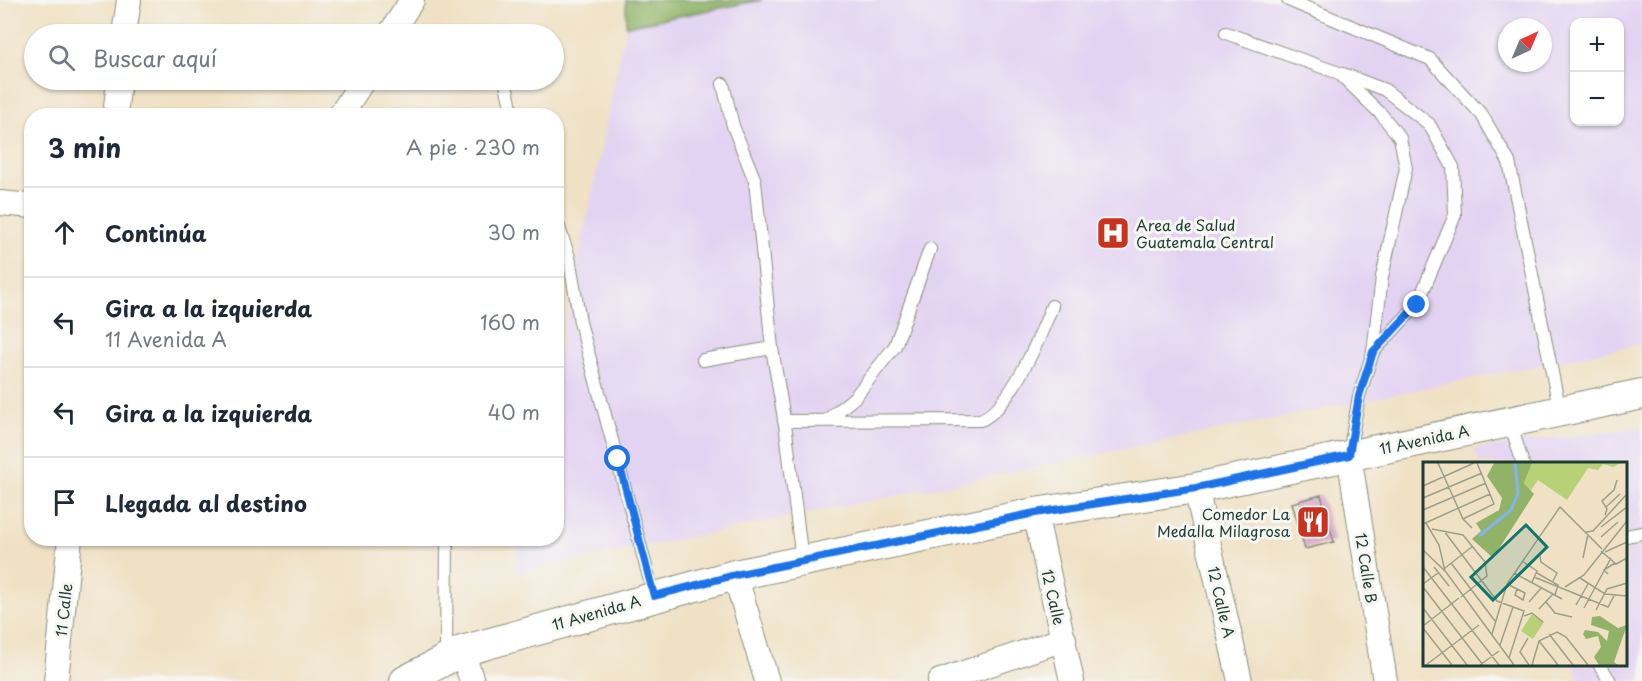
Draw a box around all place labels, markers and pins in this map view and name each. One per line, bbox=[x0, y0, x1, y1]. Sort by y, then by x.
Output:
place label: Area de Salud Guatemala Central bbox=[1136, 213, 1274, 253]
hospital icon: Area de Salud Guatemala Central bbox=[1095, 215, 1131, 251]
place label: Comedor La Medalla Milagrosa bbox=[1157, 502, 1291, 542]
restaurant icon: Comedor La Medalla Milagrosa bbox=[1295, 504, 1331, 540]

